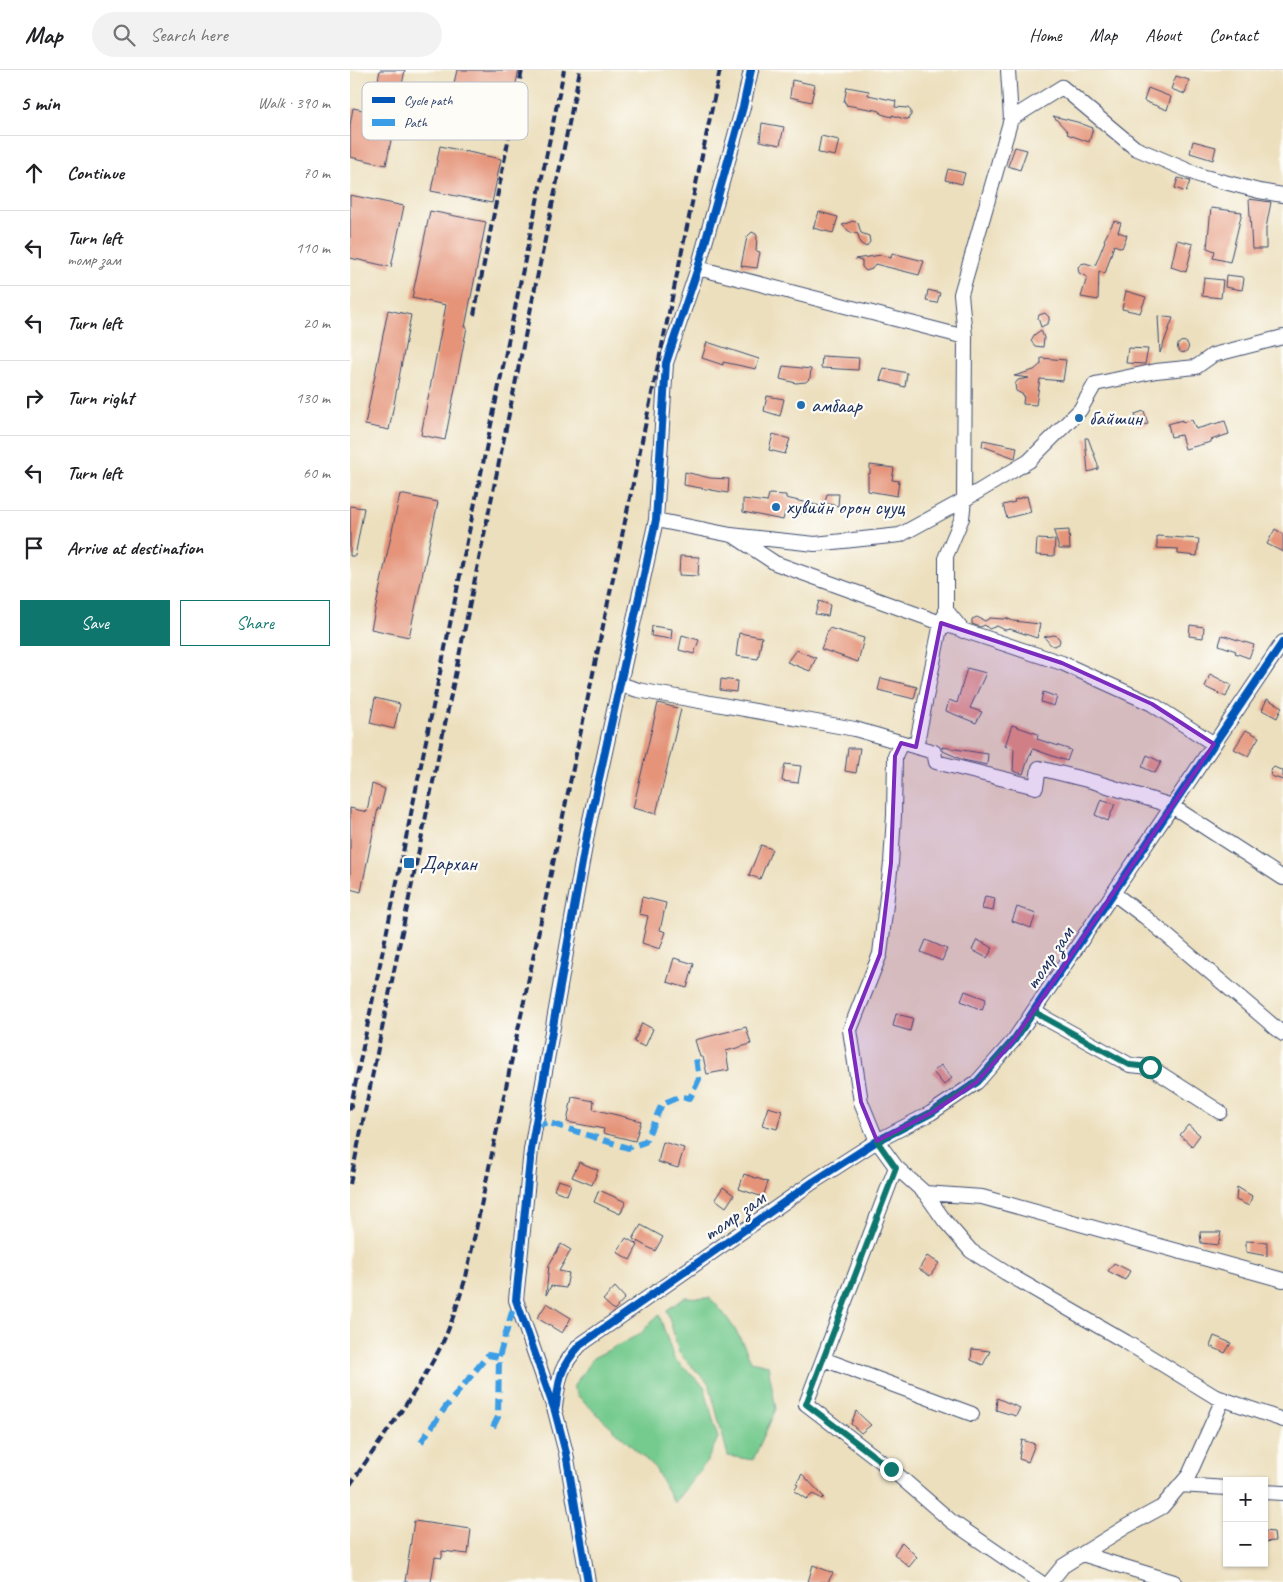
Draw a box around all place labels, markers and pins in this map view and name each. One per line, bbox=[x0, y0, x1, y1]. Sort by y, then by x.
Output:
place label: амбаар bbox=[811, 392, 864, 418]
marker: амбаар bbox=[795, 399, 807, 411]
place label: байшин bbox=[1089, 405, 1144, 431]
marker: байшин bbox=[1073, 412, 1085, 424]
place label: хувийн орон сууц bbox=[786, 494, 905, 520]
marker: хувийн орон сууц bbox=[770, 501, 782, 513]
place label: Дархан bbox=[420, 850, 478, 876]
marker: Дархан bbox=[402, 856, 416, 870]

